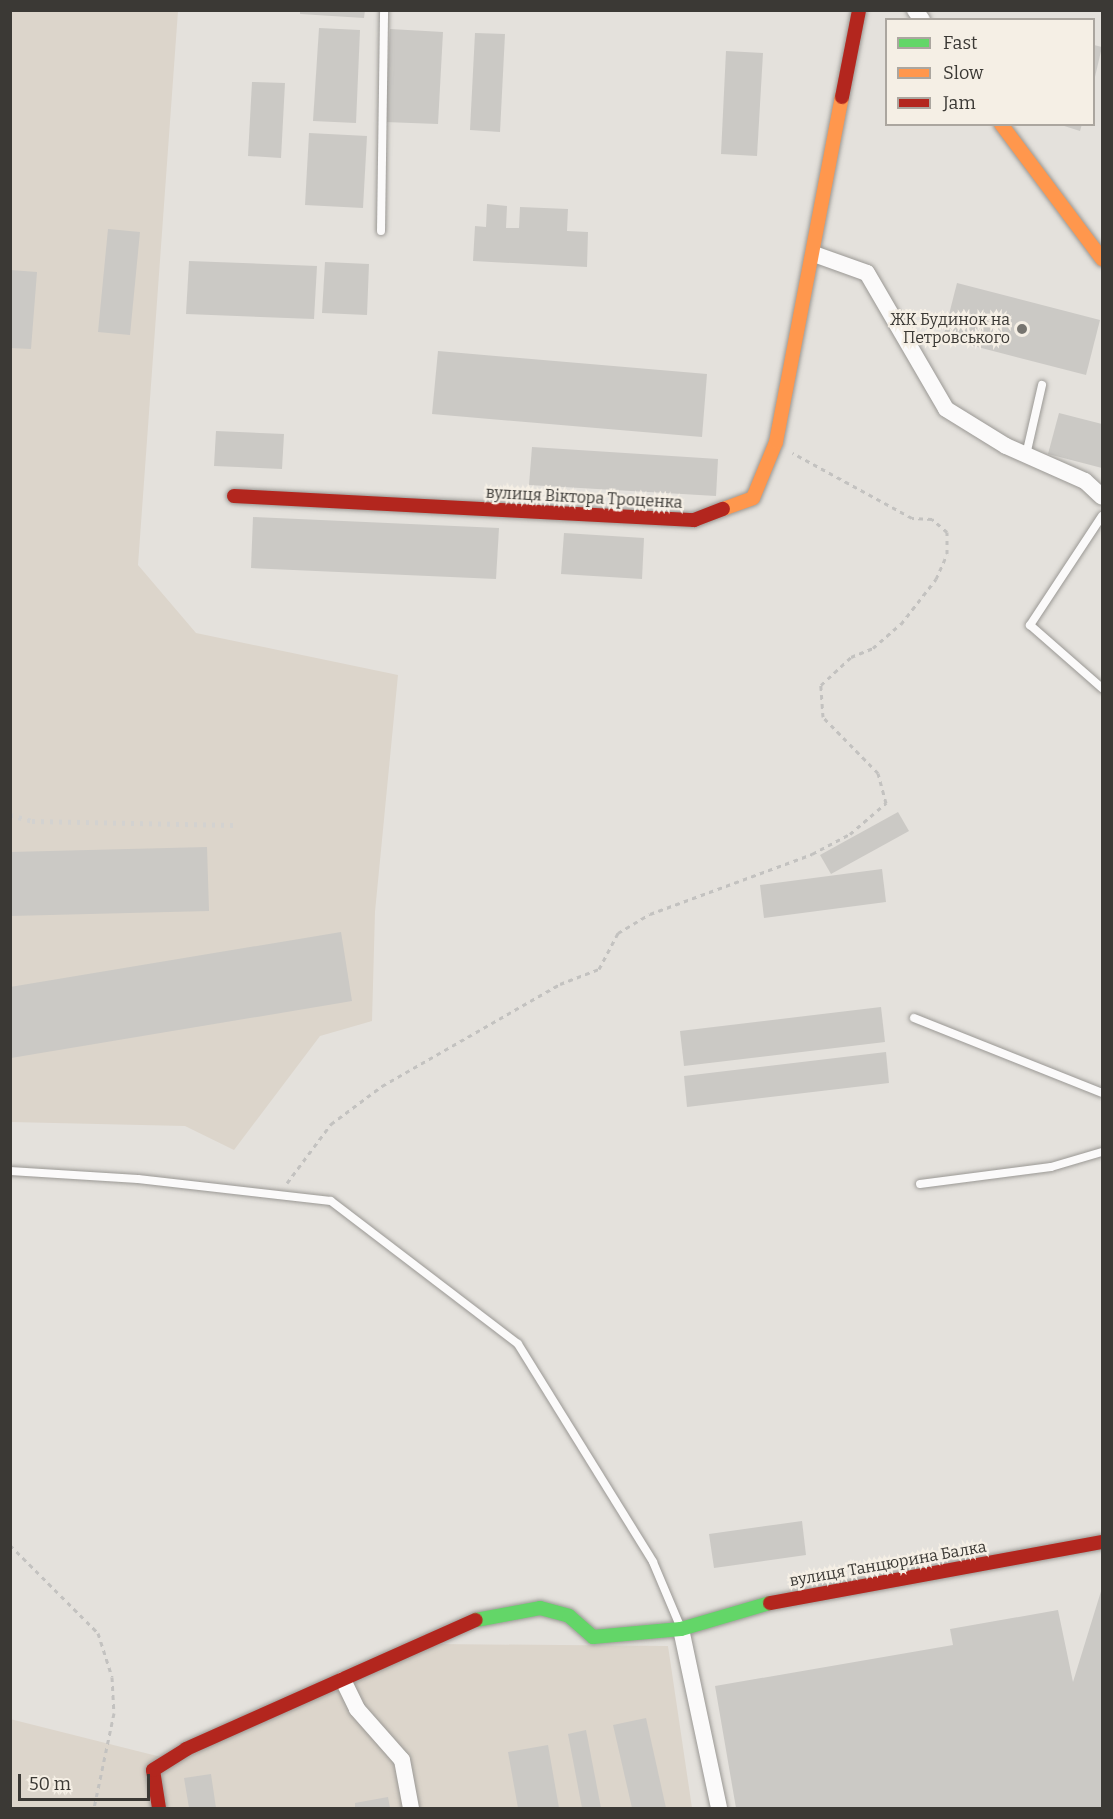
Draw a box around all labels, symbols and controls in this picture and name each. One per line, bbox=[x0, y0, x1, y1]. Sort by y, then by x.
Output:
legend bbox=[885, 18, 1095, 126]
text: Fast bbox=[943, 32, 978, 54]
text: Slow bbox=[943, 62, 983, 84]
text: Jam bbox=[943, 92, 976, 114]
place label: ЖК Будинок на Петровського bbox=[890, 310, 1010, 348]
marker: ЖК Будинок на Петровського bbox=[1015, 322, 1029, 336]
street label: вулиця Віктора Троценка bbox=[485, 483, 683, 513]
street label: вулиця Танцюрина Балка bbox=[788, 1537, 988, 1591]
scale bar bbox=[21, 1762, 153, 1800]
text: 50 m bbox=[29, 1773, 71, 1795]

